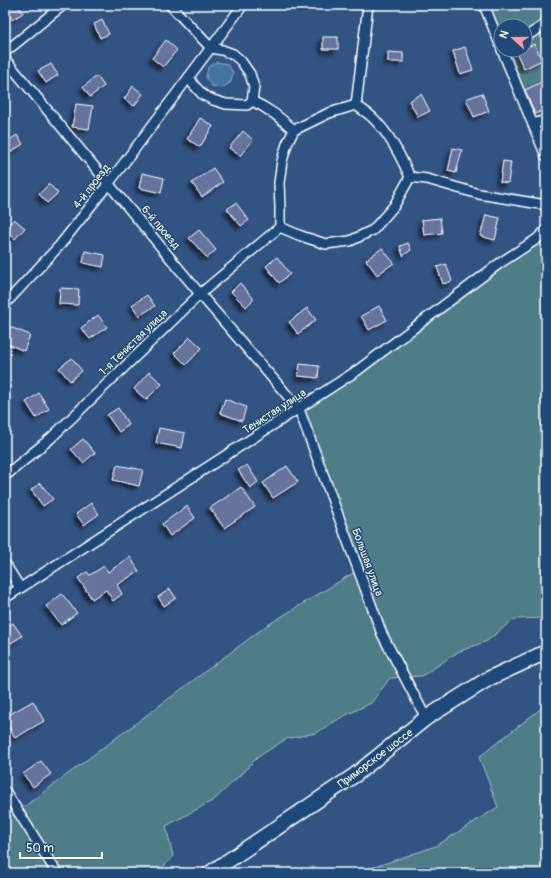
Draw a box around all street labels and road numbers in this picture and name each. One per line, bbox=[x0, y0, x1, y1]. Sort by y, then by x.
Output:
street label: 4-й проезд bbox=[70, 161, 113, 211]
street label: 6-й проезд bbox=[139, 203, 183, 252]
street label: 1-я Тенистая улица bbox=[97, 307, 170, 378]
street label: Тенистая улица bbox=[240, 386, 308, 437]
street label: Большая улица bbox=[349, 526, 386, 598]
street label: Приморское шоссе bbox=[335, 726, 416, 791]

